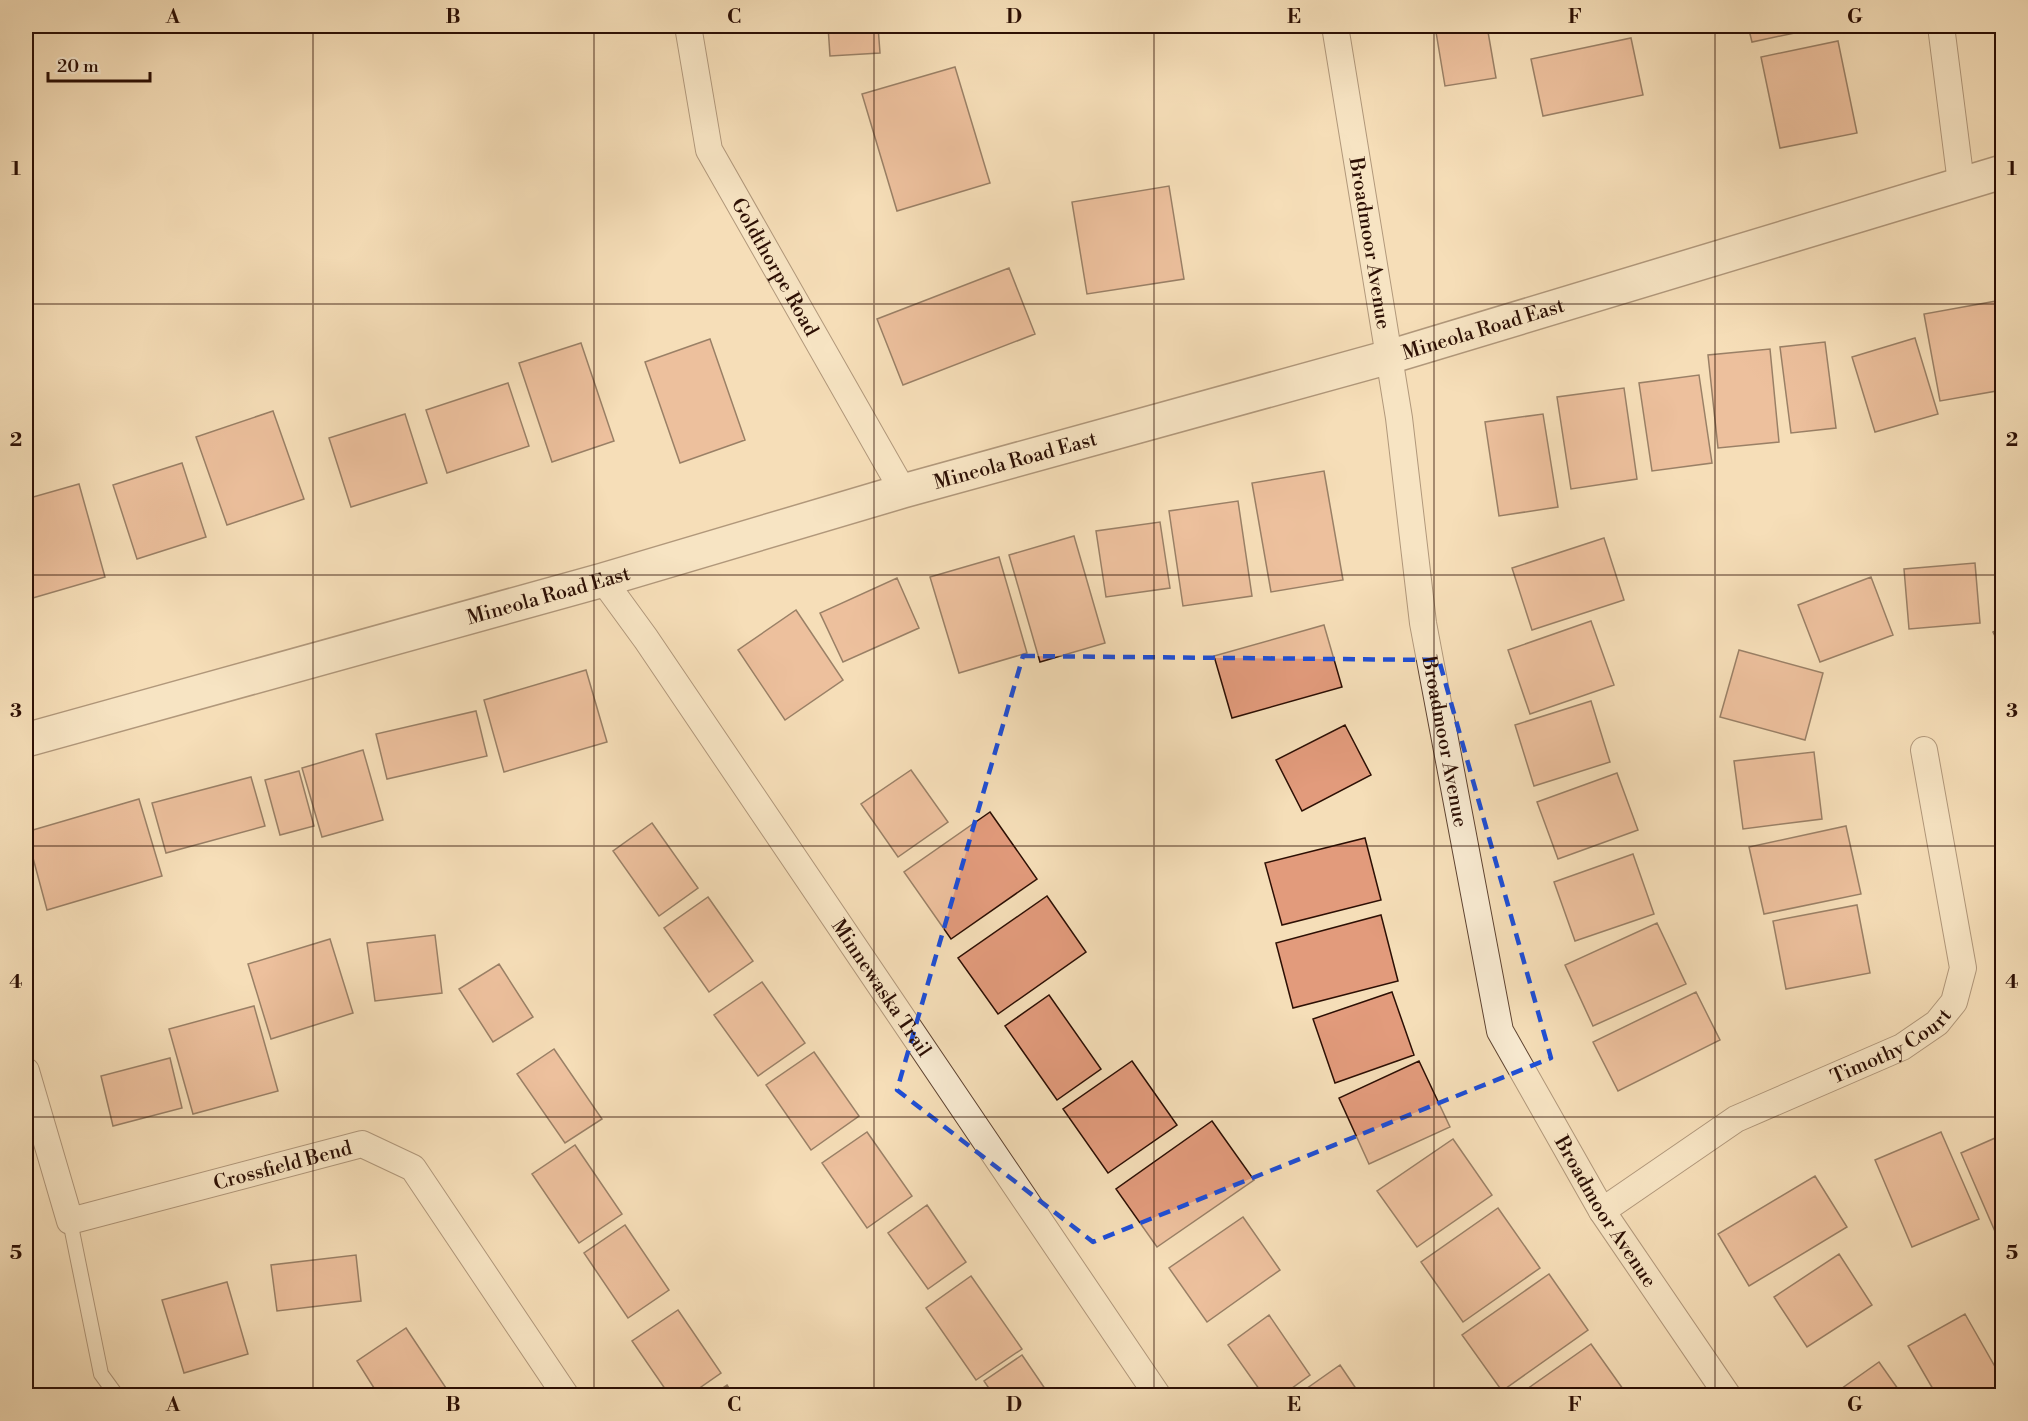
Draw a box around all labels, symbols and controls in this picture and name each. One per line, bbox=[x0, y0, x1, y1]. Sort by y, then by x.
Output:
text: A bbox=[165, 5, 181, 30]
text: B bbox=[445, 5, 461, 30]
text: C bbox=[727, 5, 741, 30]
text: D bbox=[1006, 5, 1022, 30]
text: E bbox=[1287, 5, 1301, 30]
text: F bbox=[1568, 5, 1582, 30]
text: G bbox=[1847, 5, 1863, 30]
scale bar bbox=[48, 45, 150, 83]
text: 20 m bbox=[57, 55, 99, 78]
street label: Broadmoor Avenue bbox=[1342, 155, 1395, 331]
text: 1 bbox=[11, 157, 21, 182]
text: 1 bbox=[2007, 157, 2017, 182]
street label: Goldthorpe Road bbox=[725, 194, 824, 342]
street label: Mineola Road East bbox=[1399, 294, 1568, 366]
street label: Mineola Road East bbox=[931, 427, 1100, 496]
text: 2 bbox=[10, 428, 22, 453]
text: 2 bbox=[2006, 428, 2018, 453]
street label: Mineola Road East bbox=[464, 562, 633, 631]
street label: Broadmoor Avenue bbox=[1415, 653, 1472, 829]
text: 3 bbox=[10, 699, 22, 724]
text: 3 bbox=[2006, 699, 2018, 724]
street label: Minnewaska Trail bbox=[825, 915, 936, 1062]
text: 4 bbox=[9, 970, 23, 995]
text: 4 bbox=[2005, 970, 2019, 995]
street label: Timothy Court bbox=[1827, 1004, 1958, 1090]
street label: Broadmoor Avenue bbox=[1548, 1131, 1661, 1293]
street label: Crossfield Bend bbox=[211, 1136, 355, 1197]
text: 5 bbox=[10, 1241, 22, 1266]
text: 5 bbox=[2006, 1241, 2018, 1266]
text: A bbox=[165, 1393, 181, 1418]
text: B bbox=[445, 1393, 461, 1418]
text: C bbox=[727, 1393, 741, 1418]
text: D bbox=[1006, 1393, 1022, 1418]
text: E bbox=[1287, 1393, 1301, 1418]
text: F bbox=[1568, 1393, 1582, 1418]
text: G bbox=[1847, 1393, 1863, 1418]

